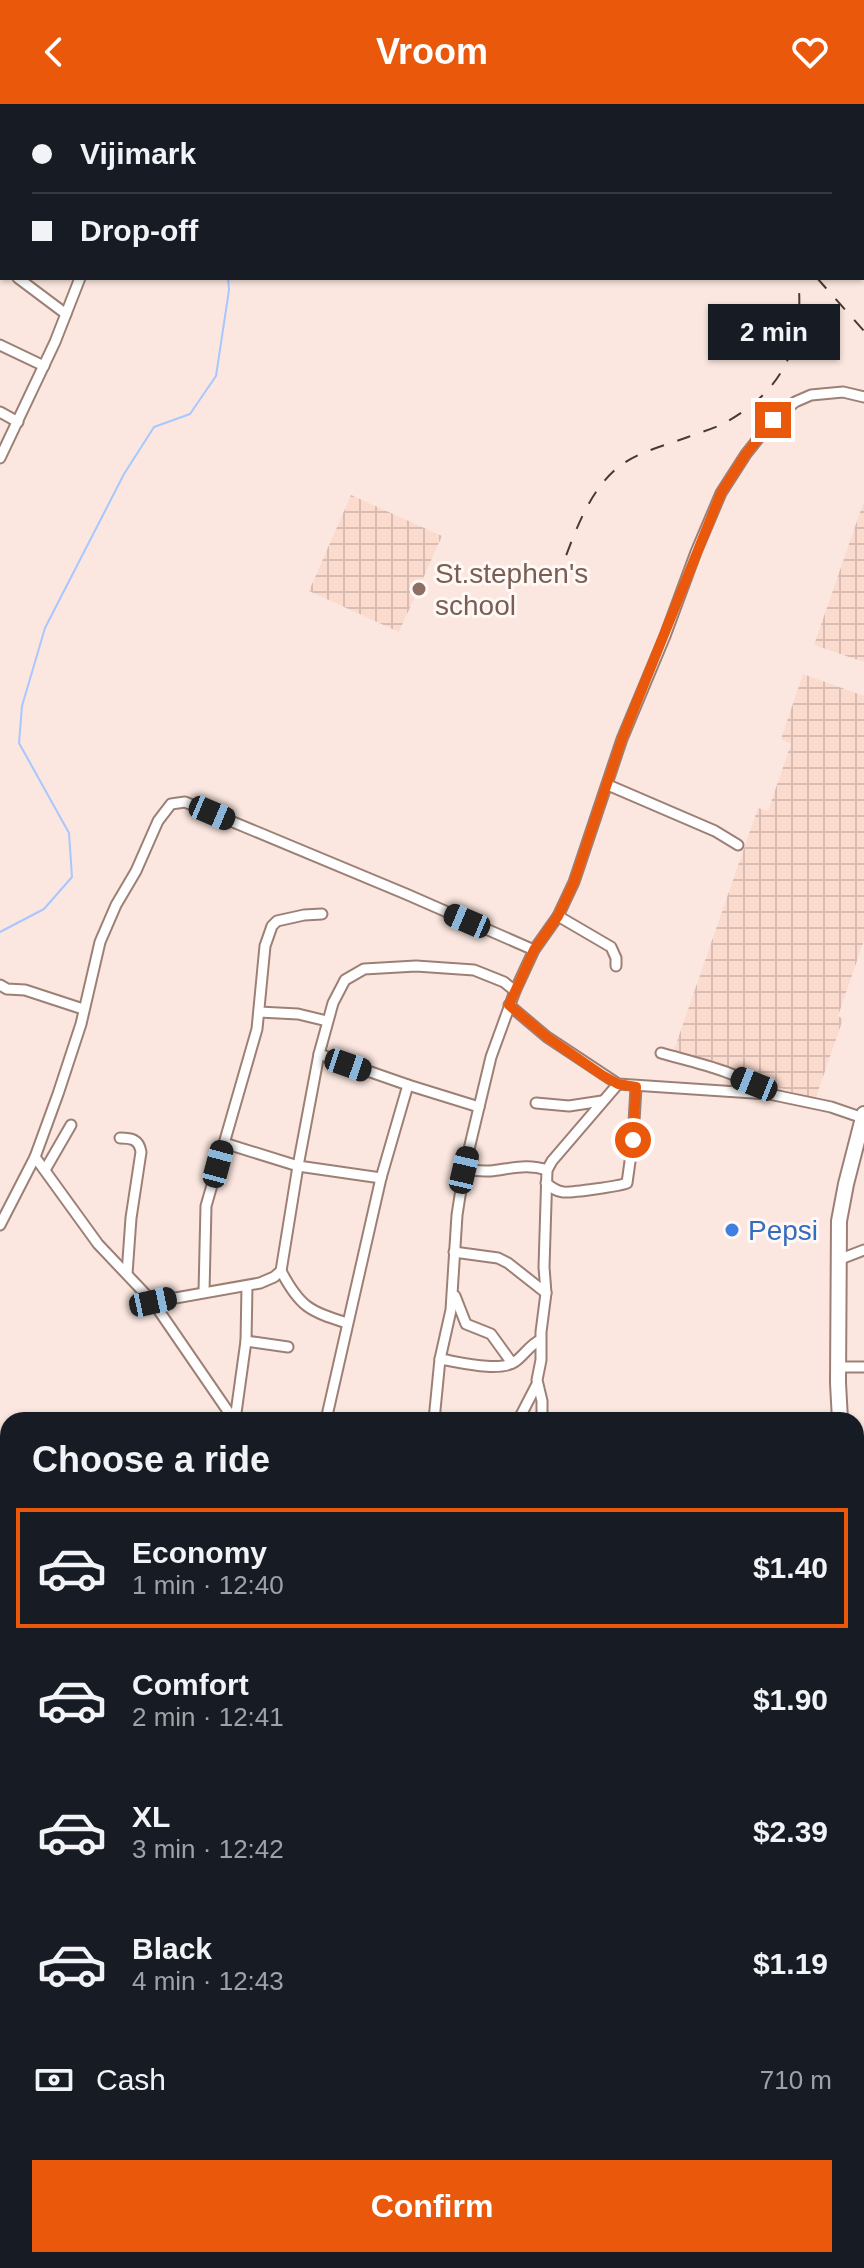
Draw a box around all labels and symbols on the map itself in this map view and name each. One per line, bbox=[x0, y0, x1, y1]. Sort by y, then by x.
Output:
callout: 2 min bbox=[707, 304, 839, 360]
route end bbox=[755, 402, 791, 438]
place label: St.stephen's school bbox=[435, 558, 588, 621]
marker: St.stephen's school bbox=[410, 580, 428, 598]
car bbox=[185, 793, 239, 833]
car bbox=[440, 901, 494, 941]
car bbox=[321, 1046, 375, 1084]
car bbox=[727, 1064, 781, 1104]
route start bbox=[615, 1122, 651, 1158]
car bbox=[200, 1138, 236, 1190]
car bbox=[447, 1144, 481, 1196]
place label: Pepsi bbox=[748, 1215, 818, 1246]
marker: Pepsi bbox=[723, 1221, 741, 1239]
car bbox=[127, 1285, 179, 1319]

